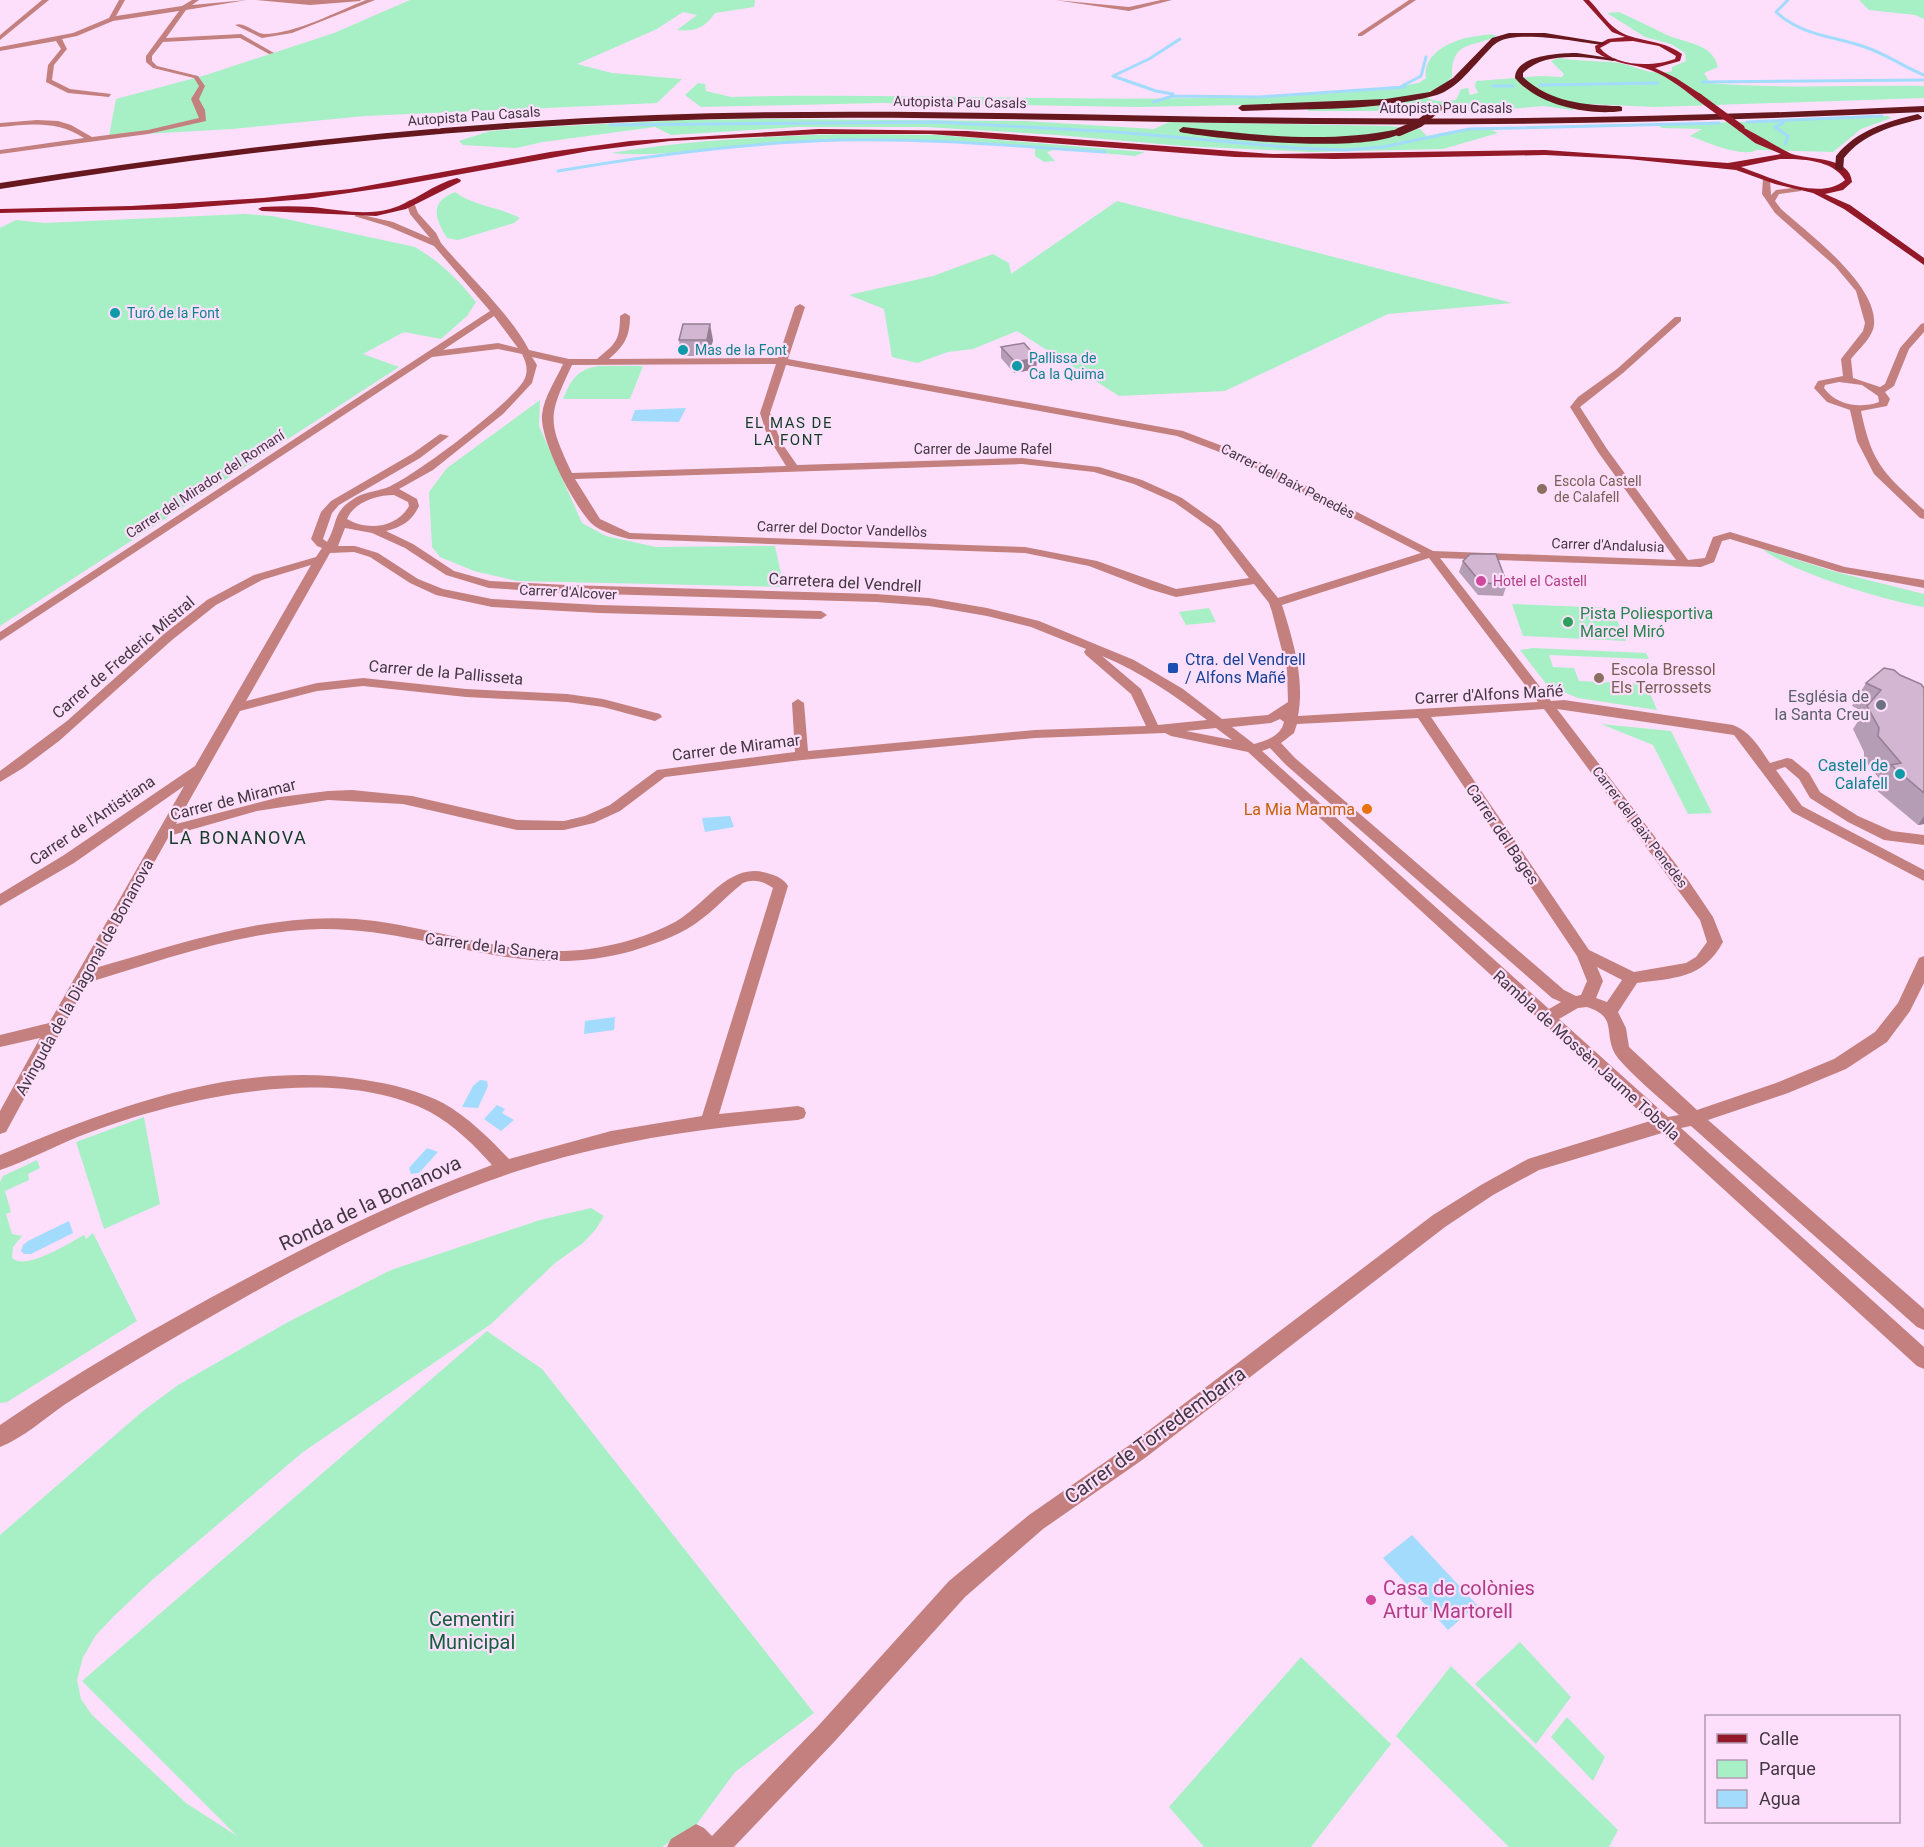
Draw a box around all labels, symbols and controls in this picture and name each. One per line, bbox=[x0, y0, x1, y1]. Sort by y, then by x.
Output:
street label: Autopista Pau Casals bbox=[893, 93, 1027, 111]
street label: Autopista Pau Casals bbox=[1379, 100, 1513, 116]
street label: Autopista Pau Casals bbox=[407, 103, 541, 129]
place label: Turó de la Font bbox=[127, 305, 220, 321]
marker: Turó de la Font bbox=[108, 306, 122, 320]
place label: Mas de la Font bbox=[695, 342, 787, 358]
marker: Mas de la Font bbox=[676, 343, 690, 357]
place label: Pallissa de Ca la Quima bbox=[1029, 350, 1104, 382]
marker: Pallissa de Ca la Quima bbox=[1010, 359, 1024, 373]
district label: EL MAS DE LA FONT bbox=[745, 414, 833, 449]
street label: Carrer del Mirador del Romaní bbox=[123, 426, 288, 541]
street label: Carrer del Baix Penedès bbox=[1218, 440, 1358, 522]
street label: Carrer de Jaume Rafel bbox=[914, 441, 1052, 457]
place label: Escola Castell de Calafell bbox=[1554, 473, 1642, 505]
marker: Escola Castell de Calafell bbox=[1535, 482, 1549, 496]
street label: Carrer del Doctor Vandellòs bbox=[757, 518, 927, 540]
street label: Carrer d'Andalusia bbox=[1551, 535, 1665, 555]
street label: Carretera del Vendrell bbox=[768, 569, 922, 596]
place label: Hotel el Castell bbox=[1493, 573, 1587, 589]
marker: Hotel el Castell bbox=[1474, 574, 1488, 588]
street label: Carrer d'Alcover bbox=[519, 581, 618, 603]
street label: Carrer de Frederic Mistral bbox=[48, 592, 198, 722]
place label: Pista Poliesportiva Marcel Miró bbox=[1580, 604, 1713, 641]
marker: Pista Poliesportiva Marcel Miró bbox=[1561, 615, 1575, 629]
place label: Ctra. del Vendrell / Alfons Mañé bbox=[1185, 650, 1306, 687]
street label: Carrer de la Pallisseta bbox=[368, 656, 524, 689]
place label: Escola Bressol Els Terrossets bbox=[1611, 660, 1716, 697]
marker: Ctra. del Vendrell / Alfons Mañé bbox=[1166, 661, 1180, 675]
marker: Escola Bressol Els Terrossets bbox=[1592, 671, 1606, 685]
street label: Carrer d'Alfons Mañé bbox=[1414, 681, 1564, 708]
place label: Església de la Santa Creu bbox=[1775, 687, 1869, 724]
marker: Església de la Santa Creu bbox=[1874, 698, 1888, 712]
street label: Carrer de Miramar bbox=[671, 730, 802, 765]
place label: Castell de Calafell bbox=[1818, 756, 1888, 793]
street label: Carrer del Baix Penedès bbox=[1589, 763, 1691, 891]
marker: Castell de Calafell bbox=[1893, 767, 1907, 781]
street label: Carrer de l'Antistiana bbox=[26, 771, 159, 869]
street label: Carrer de Miramar bbox=[168, 775, 299, 824]
street label: Carrer del Bages bbox=[1462, 780, 1543, 888]
place label: La Mia Mamma bbox=[1244, 800, 1355, 819]
marker: La Mia Mamma bbox=[1360, 802, 1374, 816]
district label: LA BONANOVA bbox=[169, 827, 307, 848]
street label: Avinguda de la Diagonal de Bonanova bbox=[11, 856, 157, 1099]
street label: Carrer de la Sanera bbox=[424, 929, 560, 964]
street label: Rambla de Mossèn Jaume Tobella bbox=[1489, 966, 1684, 1144]
street label: Ronda de la Bonanova bbox=[275, 1150, 465, 1256]
street label: Carrer de Torredembarra bbox=[1060, 1361, 1250, 1509]
place label: Casa de colònies Artur Martorell bbox=[1383, 1576, 1535, 1623]
marker: Casa de colònies Artur Martorell bbox=[1364, 1593, 1378, 1607]
park label: Cementiri Municipal bbox=[429, 1607, 515, 1654]
legend bbox=[1705, 1715, 1900, 1823]
text: Calle bbox=[1759, 1728, 1799, 1749]
text: Parque bbox=[1759, 1758, 1816, 1779]
text: Agua bbox=[1759, 1788, 1801, 1809]

